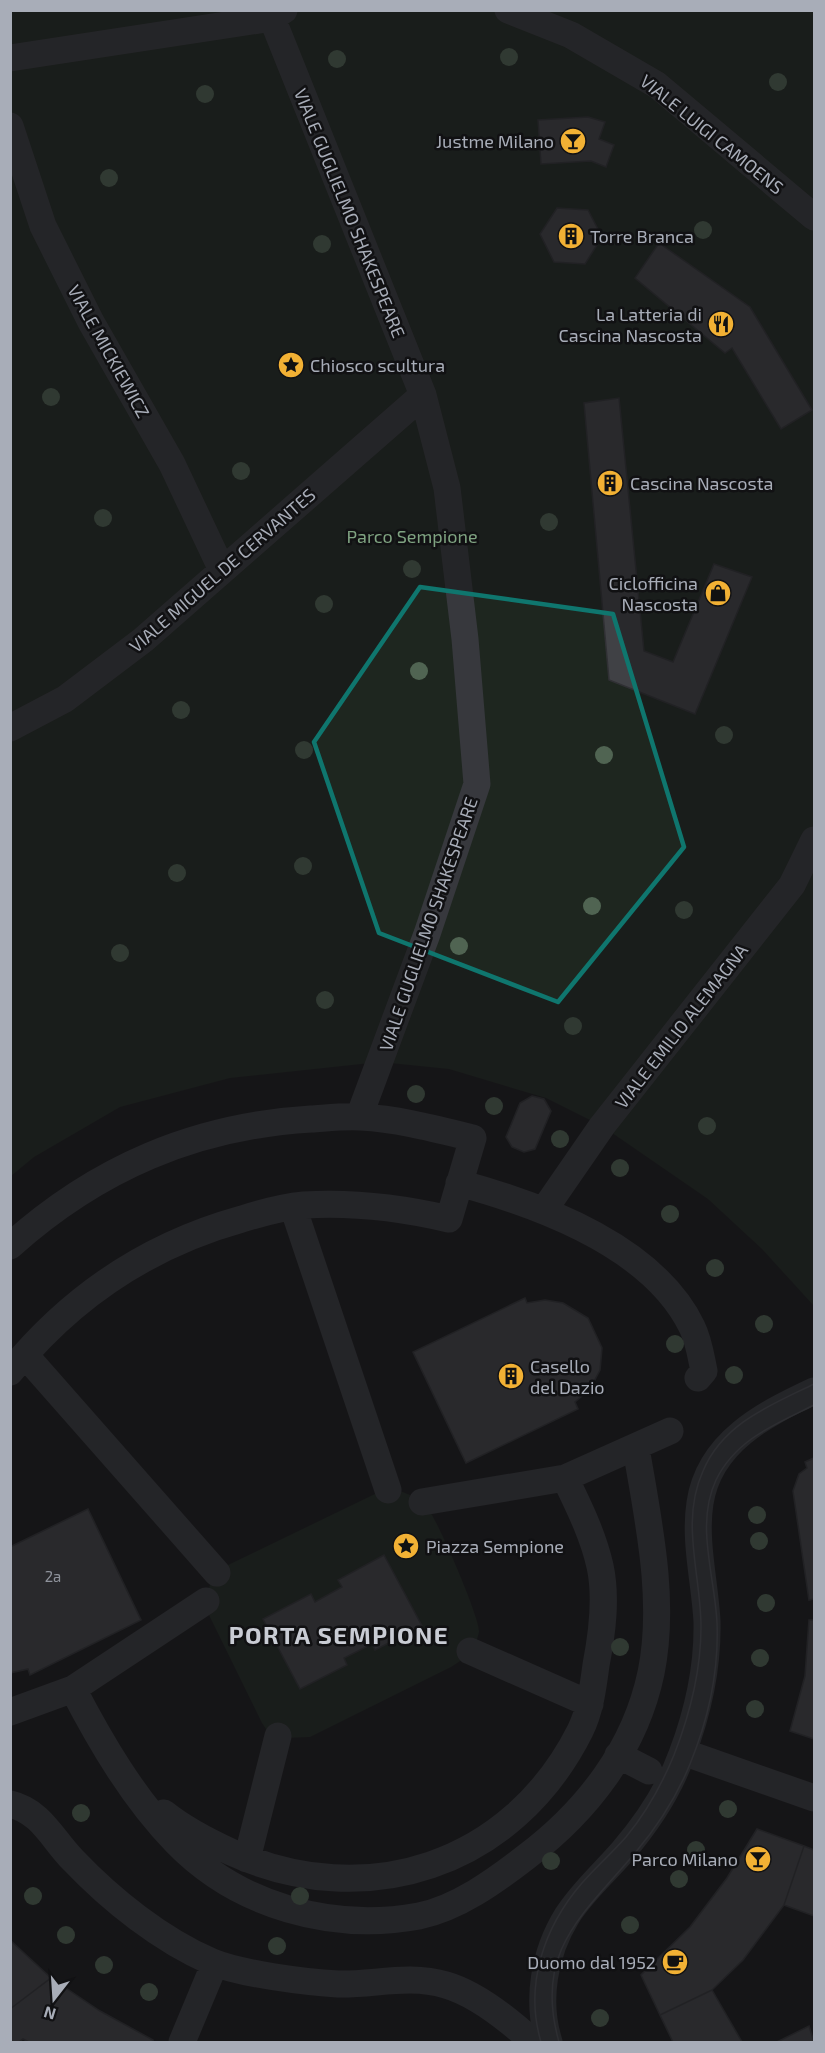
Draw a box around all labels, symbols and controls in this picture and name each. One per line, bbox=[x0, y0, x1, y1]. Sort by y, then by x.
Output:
street label: VIALE LUIGI CAMOENS bbox=[636, 69, 788, 199]
street label: VIALE GUGLIELMO SHAKESPEARE bbox=[290, 85, 410, 341]
bar icon: Justme Milano bbox=[558, 126, 588, 156]
place label: Justme Milano bbox=[436, 130, 554, 152]
building icon: Torre Branca bbox=[556, 221, 586, 251]
place label: Torre Branca bbox=[590, 225, 694, 247]
street label: VIALE MICKIEWICZ bbox=[63, 281, 155, 421]
place label: La Latteria di Cascina Nascosta bbox=[559, 303, 702, 346]
restaurant icon: La Latteria di Cascina Nascosta bbox=[706, 309, 736, 339]
place icon: Chiosco scultura bbox=[276, 350, 306, 380]
place label: Chiosco scultura bbox=[310, 354, 445, 376]
building icon: Cascina Nascosta bbox=[595, 468, 625, 498]
place label: Cascina Nascosta bbox=[630, 472, 773, 494]
street label: VIALE MIGUEL DE CERVANTES bbox=[124, 483, 320, 657]
park label: Parco Sempione bbox=[346, 525, 478, 547]
place label: Ciclofficina Nascosta bbox=[609, 572, 698, 615]
shop icon: Ciclofficina Nascosta bbox=[703, 578, 733, 608]
street label: VIALE GUGLIELMO SHAKESPEARE bbox=[374, 794, 482, 1054]
street label: VIALE EMILIO ALEMAGNA bbox=[610, 939, 753, 1113]
place label: Casello del Dazio bbox=[530, 1355, 605, 1398]
building icon: Casello del Dazio bbox=[496, 1361, 526, 1391]
place icon: Piazza Sempione bbox=[391, 1531, 421, 1561]
place label: Piazza Sempione bbox=[426, 1535, 564, 1557]
house number: 2a bbox=[45, 1567, 61, 1585]
district label: PORTA SEMPIONE bbox=[229, 1620, 449, 1649]
bar icon: Parco Milano bbox=[743, 1844, 773, 1874]
place label: Parco Milano bbox=[632, 1848, 738, 1870]
cafe icon: Duomo dal 1952 bbox=[660, 1947, 690, 1977]
place label: Duomo dal 1952 bbox=[527, 1951, 656, 1973]
north arrow bbox=[24, 1969, 84, 2029]
text: N bbox=[41, 2003, 58, 2025]

